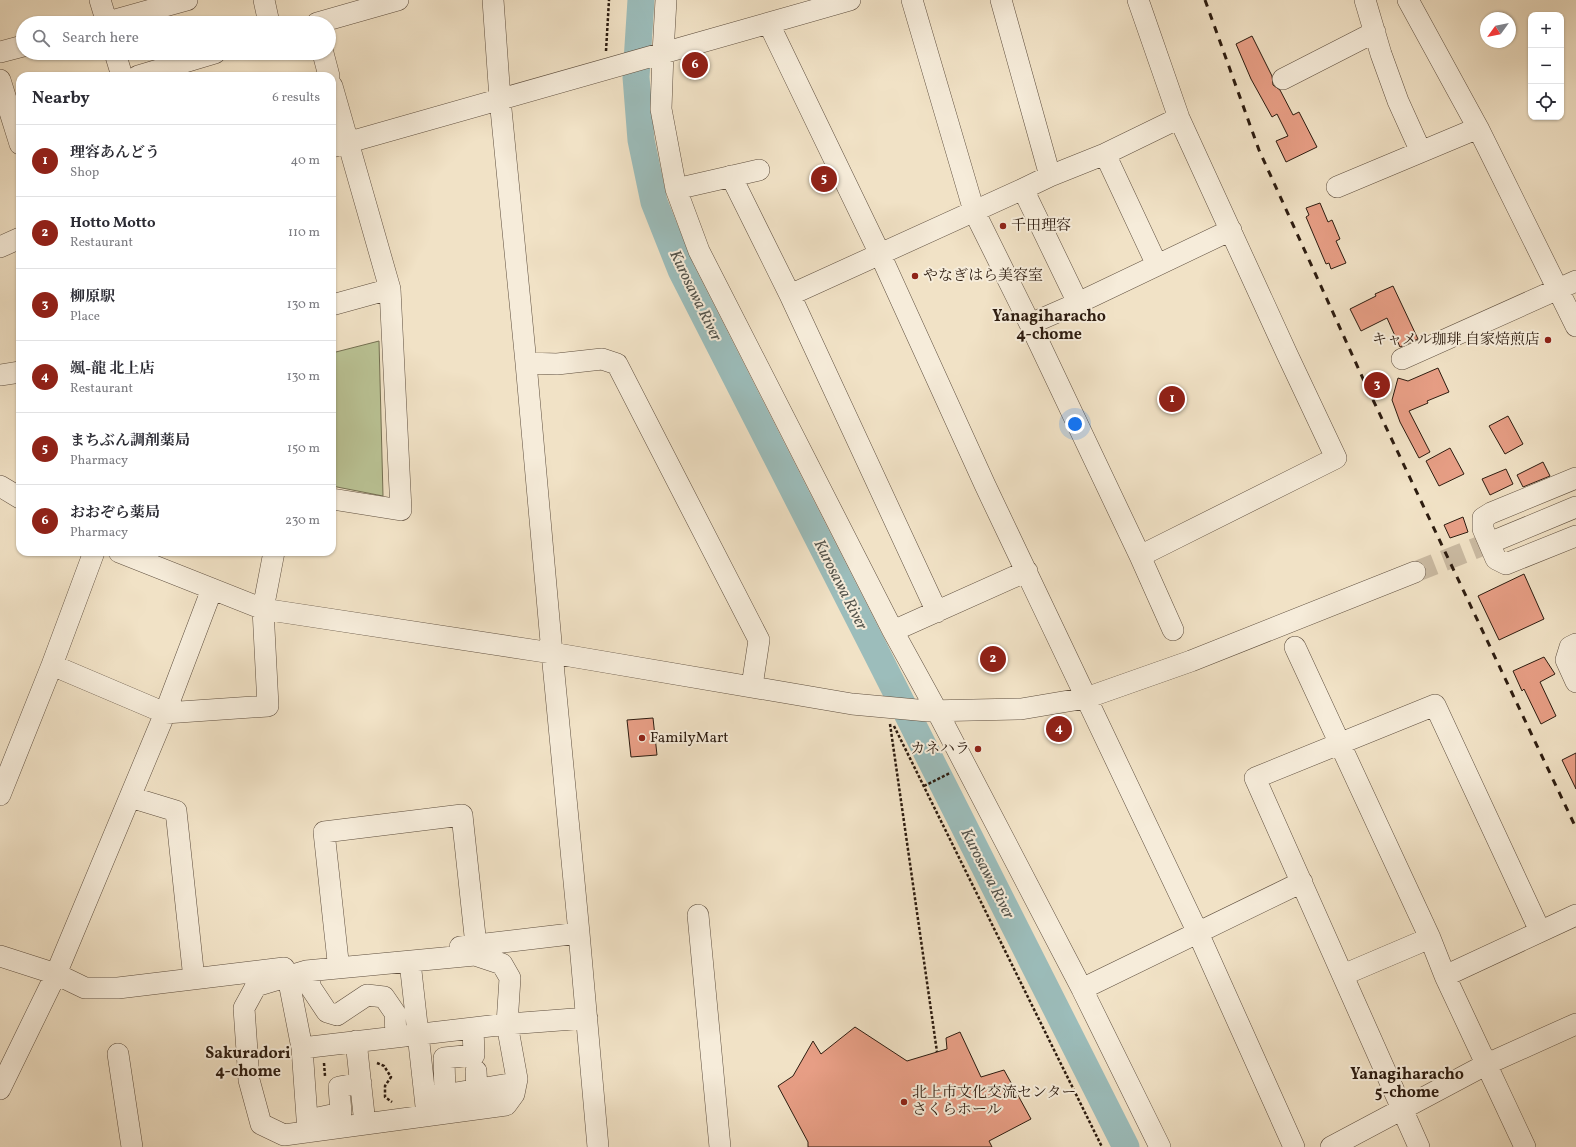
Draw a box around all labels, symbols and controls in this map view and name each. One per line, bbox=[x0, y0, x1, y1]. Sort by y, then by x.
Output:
north arrow bbox=[1480, 12, 1516, 48]
map controls bbox=[1528, 12, 1564, 120]
button: + bbox=[1528, 12, 1564, 48]
search box bbox=[16, 16, 336, 60]
icon: search bbox=[30, 27, 52, 49]
text: Search here bbox=[62, 28, 139, 49]
button: − bbox=[1528, 48, 1564, 84]
pin: 6 bbox=[682, 50, 708, 80]
button: locate bbox=[1528, 84, 1564, 120]
text: Nearby bbox=[32, 87, 90, 110]
text: 6 results bbox=[272, 89, 320, 107]
text: 理容あんどう bbox=[70, 143, 160, 164]
text: 1 bbox=[42, 152, 48, 170]
text: 40 m bbox=[291, 152, 320, 170]
text: Shop bbox=[70, 164, 99, 182]
pin: 5 bbox=[811, 164, 837, 194]
text: Hotto Motto bbox=[70, 213, 156, 234]
place label: 千田理容 bbox=[1011, 216, 1071, 237]
marker: 千田理容 bbox=[998, 221, 1008, 231]
text: 2 bbox=[42, 224, 48, 242]
text: 110 m bbox=[288, 224, 320, 242]
text: Restaurant bbox=[70, 234, 133, 252]
water label: Kurosawa River bbox=[663, 247, 727, 346]
place label: やなぎはら美容室 bbox=[923, 266, 1043, 287]
marker: やなぎはら美容室 bbox=[910, 271, 920, 281]
text: 柳原駅 bbox=[70, 287, 115, 308]
text: 3 bbox=[42, 296, 48, 314]
text: 130 m bbox=[287, 296, 320, 314]
district label: Yanagiharacho 4-chome bbox=[992, 306, 1106, 346]
text: Place bbox=[70, 308, 100, 326]
place label: キャメル珈琲 自家焙煎店 bbox=[1372, 330, 1540, 351]
marker: キャメル珈琲 自家焙煎店 bbox=[1543, 335, 1553, 345]
text: 颯-龍 北上店 bbox=[70, 359, 154, 380]
text: 4 bbox=[41, 368, 49, 386]
text: 130 m bbox=[287, 368, 320, 386]
pin: 3 bbox=[1364, 370, 1390, 400]
text: Restaurant bbox=[70, 380, 133, 398]
pin: 1 bbox=[1159, 384, 1185, 414]
your location bbox=[1065, 414, 1085, 434]
text: まちぶん調剤薬局 bbox=[70, 431, 190, 452]
text: 5 bbox=[42, 440, 48, 458]
text: 150 m bbox=[287, 440, 320, 458]
text: Pharmacy bbox=[70, 452, 128, 470]
text: おおぞら薬局 bbox=[70, 503, 160, 524]
text: 6 bbox=[41, 512, 49, 530]
text: 230 m bbox=[285, 512, 320, 530]
text: Pharmacy bbox=[70, 524, 128, 542]
water label: Kurosawa River bbox=[808, 536, 873, 635]
pin: 2 bbox=[980, 644, 1006, 674]
pin: 4 bbox=[1046, 714, 1072, 744]
place label: FamilyMart bbox=[650, 728, 729, 749]
marker: FamilyMart bbox=[637, 733, 647, 743]
place label: カネハラ bbox=[910, 739, 970, 760]
marker: カネハラ bbox=[973, 744, 983, 754]
water label: Kurosawa River bbox=[955, 825, 1020, 924]
district label: Sakuradori 4-chome bbox=[205, 1043, 291, 1083]
district label: Yanagiharacho 5-chome bbox=[1350, 1064, 1464, 1104]
place label: 北上市文化交流センター さくらホール bbox=[912, 1083, 1076, 1121]
marker: 北上市文化交流センター さくらホール bbox=[899, 1097, 909, 1107]

